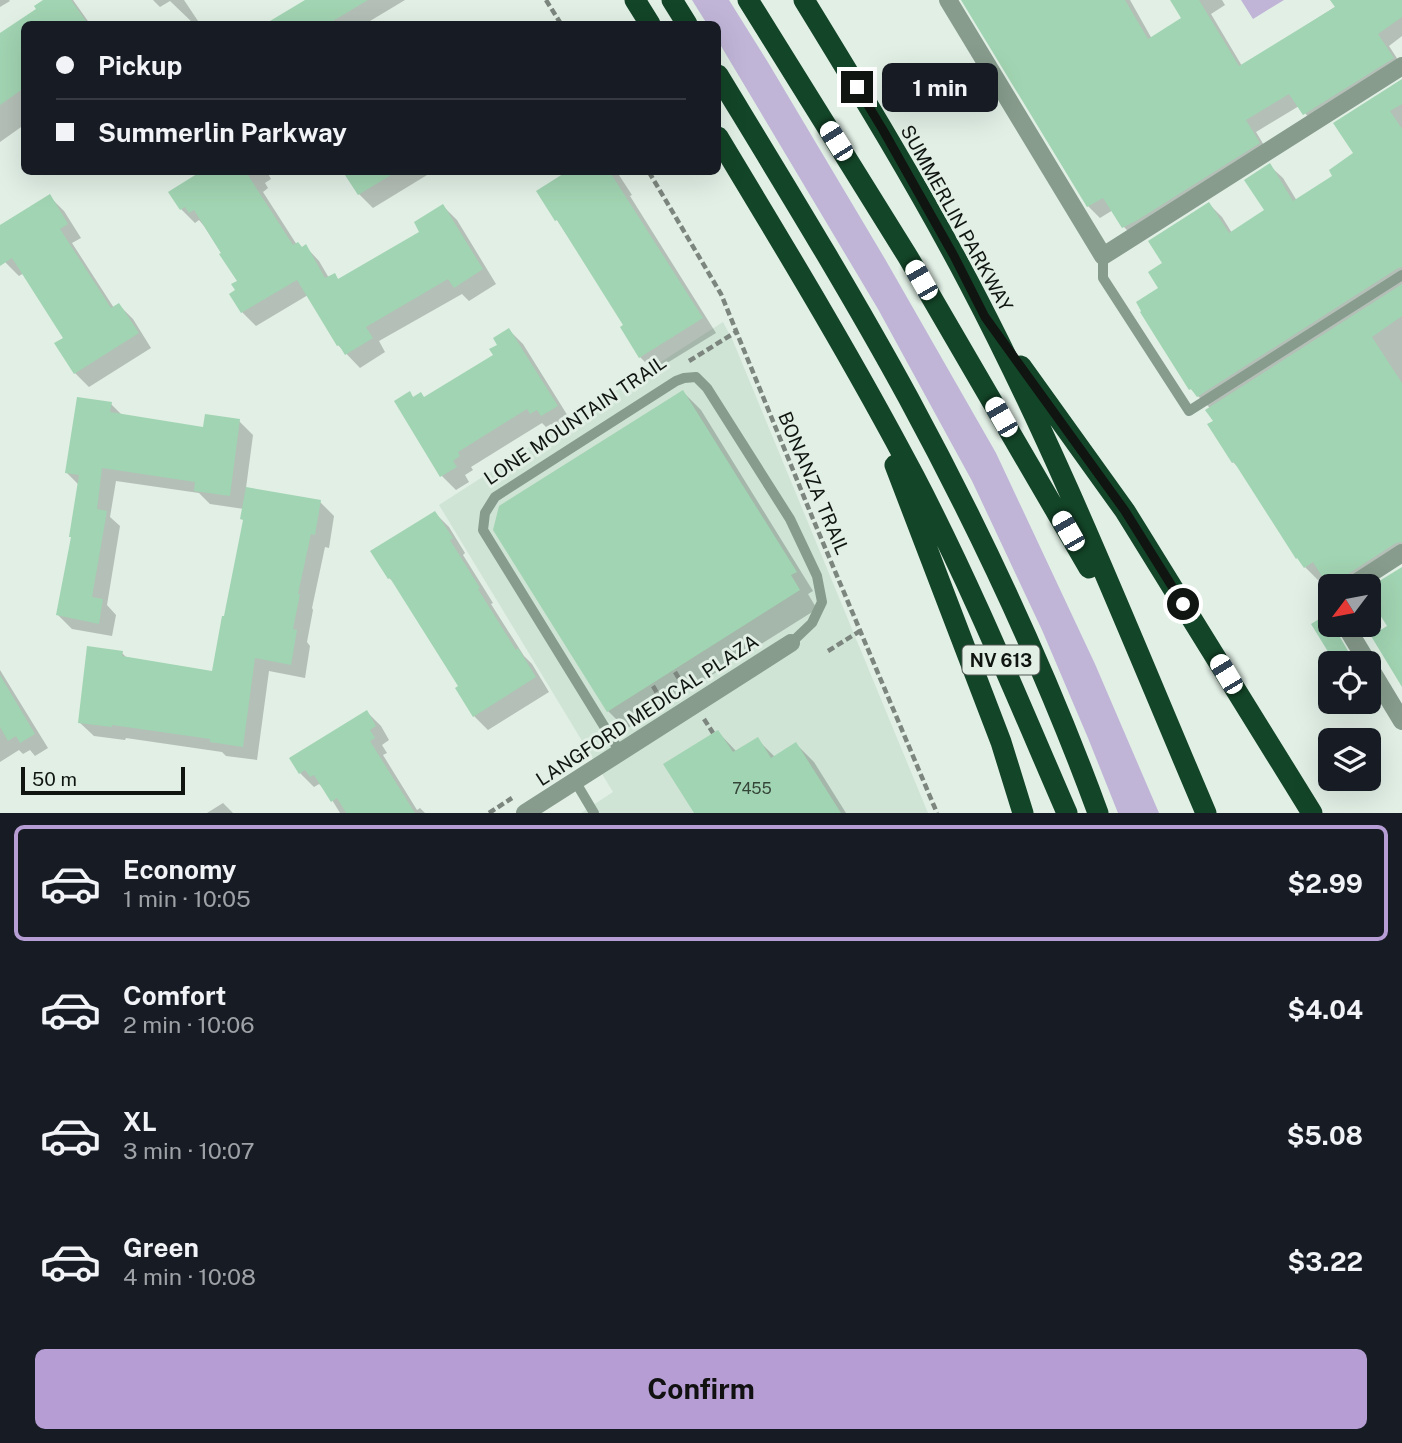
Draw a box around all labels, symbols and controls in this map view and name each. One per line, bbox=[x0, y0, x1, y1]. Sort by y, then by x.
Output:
text: Pickup bbox=[98, 50, 182, 81]
callout: 1 min bbox=[882, 62, 997, 112]
route end bbox=[841, 71, 873, 103]
text: 1 min bbox=[912, 74, 968, 101]
text: Summerlin Parkway bbox=[98, 117, 347, 148]
car bbox=[816, 118, 857, 164]
street label: SUMMERLIN PARKWAY bbox=[897, 121, 1018, 315]
car bbox=[902, 257, 941, 303]
street label: LONE MOUNTAIN TRAIL bbox=[480, 351, 670, 489]
car bbox=[982, 394, 1021, 440]
street label: BONANZA TRAIL bbox=[774, 408, 854, 558]
car bbox=[1049, 508, 1088, 554]
north arrow bbox=[1318, 574, 1381, 637]
map controls bbox=[1318, 574, 1381, 791]
route start bbox=[1167, 588, 1199, 620]
street label: LANGFORD MEDICAL PLAZA bbox=[532, 630, 762, 790]
road number: NV 613 bbox=[962, 646, 1040, 674]
car bbox=[1207, 651, 1246, 697]
button: locate bbox=[1318, 651, 1381, 714]
button: layers bbox=[1318, 728, 1381, 791]
scale bar bbox=[21, 764, 186, 796]
text: 50 m bbox=[32, 768, 77, 790]
house number: 7455 bbox=[732, 779, 772, 798]
icon: car bbox=[39, 852, 102, 915]
text: Economy bbox=[123, 854, 236, 885]
text: $2.99 bbox=[1288, 868, 1363, 899]
text: 1 min · 10:05 bbox=[123, 885, 251, 912]
icon: car bbox=[39, 978, 102, 1041]
text: Comfort bbox=[123, 980, 226, 1011]
text: $4.04 bbox=[1288, 994, 1363, 1025]
text: 2 min · 10:06 bbox=[123, 1011, 254, 1038]
icon: car bbox=[39, 1104, 102, 1167]
text: XL bbox=[123, 1106, 157, 1137]
text: $5.08 bbox=[1287, 1120, 1363, 1151]
text: 3 min · 10:07 bbox=[123, 1137, 254, 1164]
icon: car bbox=[39, 1230, 102, 1293]
text: Green bbox=[123, 1232, 199, 1263]
text: $3.22 bbox=[1287, 1246, 1363, 1277]
text: 4 min · 10:08 bbox=[123, 1263, 256, 1290]
button: Confirm bbox=[35, 1349, 1367, 1429]

